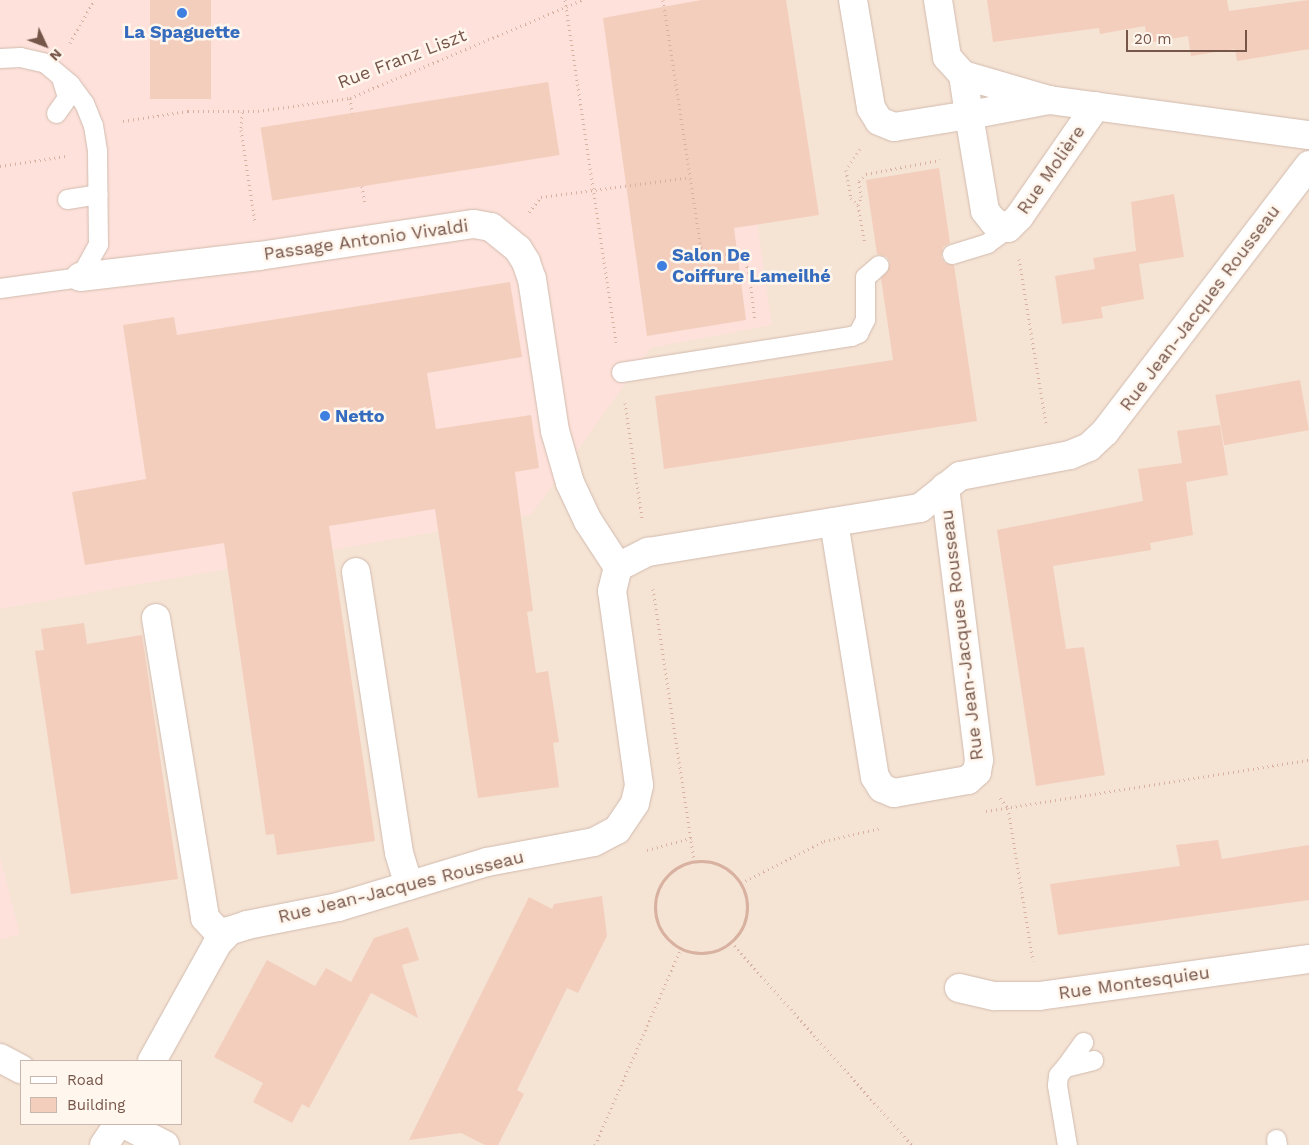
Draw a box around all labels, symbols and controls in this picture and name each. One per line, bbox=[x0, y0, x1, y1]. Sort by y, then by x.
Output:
marker: La Spaguette bbox=[176, 7, 188, 19]
north arrow bbox=[20, 20, 70, 70]
scale bar bbox=[1129, 20, 1250, 52]
place label: La Spaguette bbox=[124, 21, 240, 43]
street label: Rue Franz Liszt bbox=[335, 25, 469, 93]
text: 20 m bbox=[1134, 30, 1172, 48]
text: N bbox=[47, 46, 65, 64]
street label: Rue Molière bbox=[1012, 121, 1090, 219]
street label: Rue Jean-Jacques Rousseau bbox=[1115, 200, 1285, 416]
street label: Passage Antonio Vivaldi bbox=[262, 215, 470, 265]
place label: Salon De Coiffure Lameilhé bbox=[672, 245, 831, 288]
marker: Salon De Coiffure Lameilhé bbox=[656, 260, 668, 272]
place label: Netto bbox=[335, 405, 384, 427]
marker: Netto bbox=[319, 410, 331, 422]
street label: Rue Jean-Jacques Rousseau bbox=[936, 508, 988, 762]
street label: Rue Jean-Jacques Rousseau bbox=[276, 846, 526, 928]
street label: Rue Montesquieu bbox=[1057, 962, 1211, 1004]
legend bbox=[20, 1060, 182, 1125]
text: Road bbox=[67, 1071, 104, 1089]
text: Building bbox=[67, 1096, 125, 1114]

